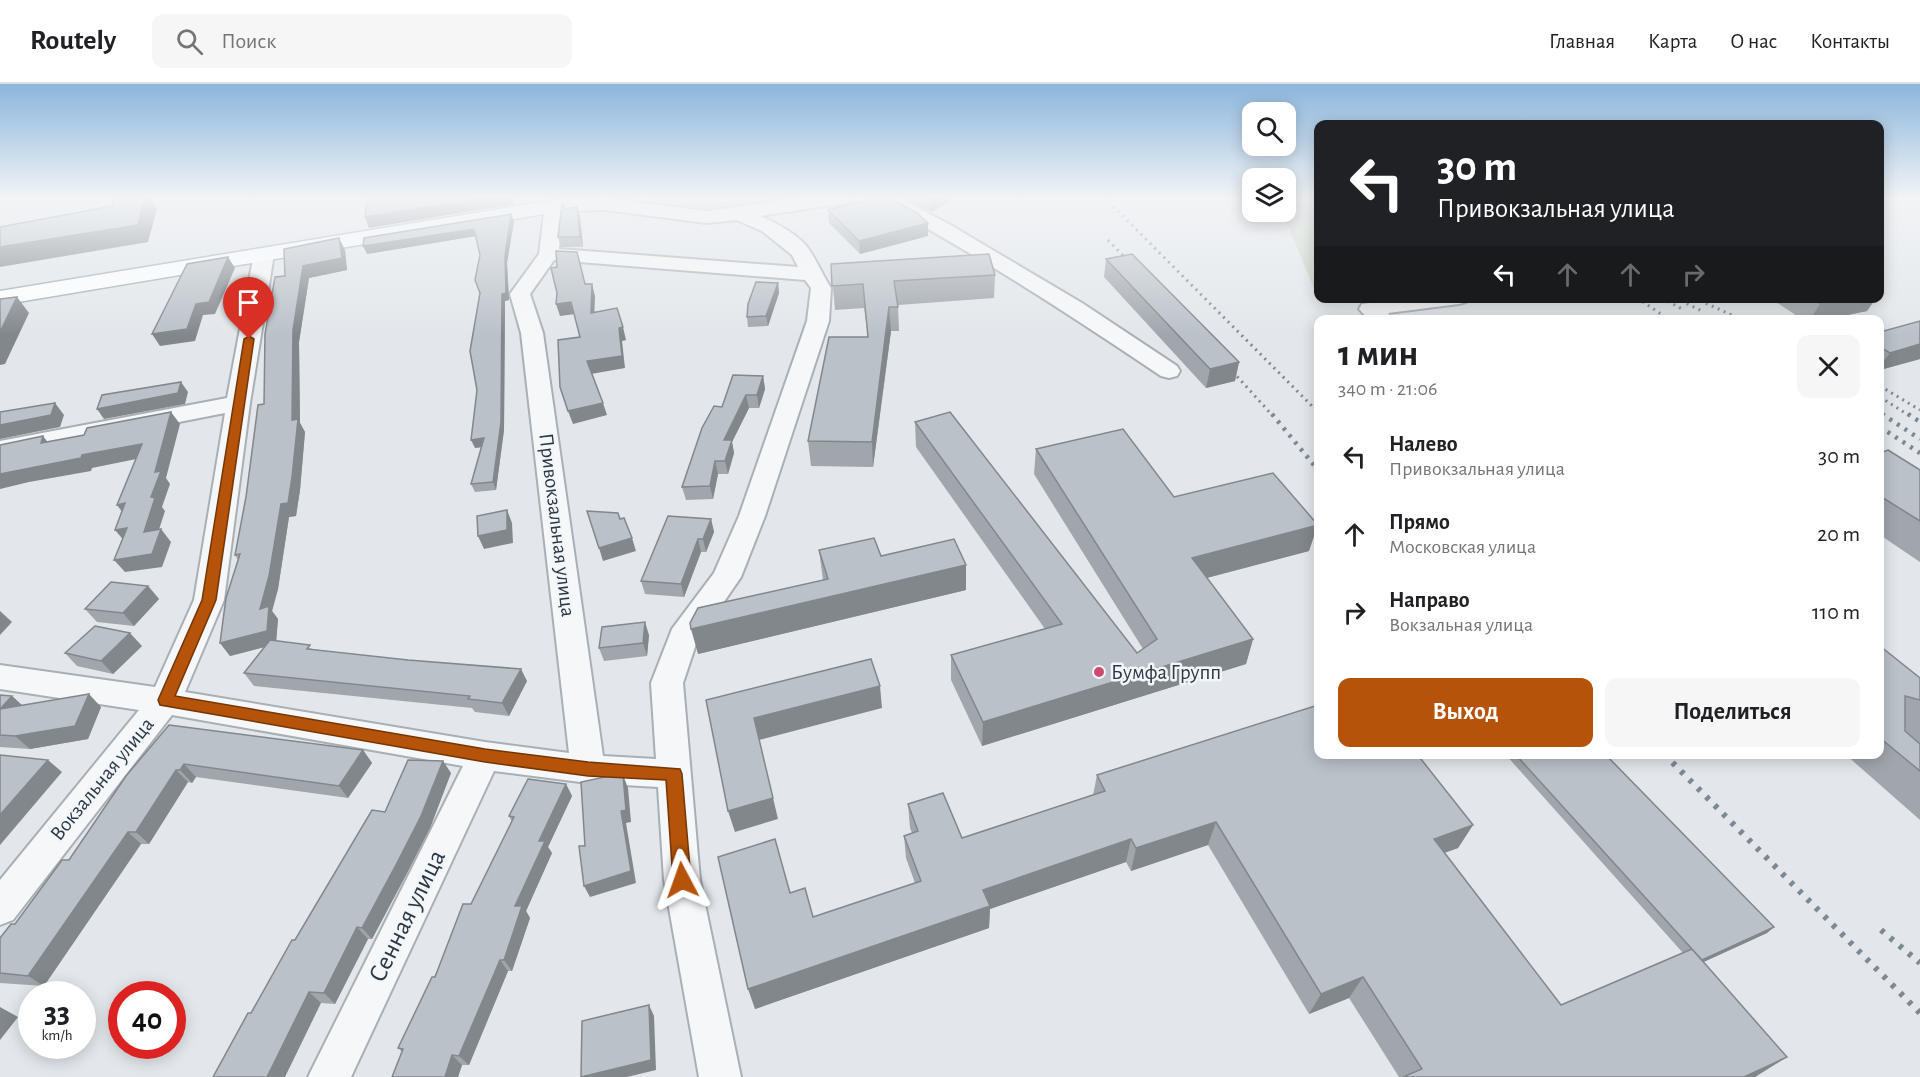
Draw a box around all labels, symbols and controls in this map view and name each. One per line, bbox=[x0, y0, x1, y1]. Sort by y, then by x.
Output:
search box bbox=[152, 14, 572, 68]
icon: search bbox=[173, 25, 206, 58]
text: Routely bbox=[30, 27, 116, 55]
text: Поиск bbox=[221, 30, 276, 52]
text: Главная bbox=[1549, 31, 1615, 52]
text: Карта bbox=[1648, 31, 1697, 52]
text: О нас bbox=[1730, 31, 1777, 52]
text: Контакты bbox=[1810, 31, 1890, 52]
map controls bbox=[1242, 102, 1296, 222]
button: search bbox=[1242, 102, 1296, 156]
icon: left bbox=[1338, 144, 1416, 222]
text: 30 m bbox=[1437, 146, 1517, 188]
button: layers bbox=[1242, 168, 1296, 222]
text: Привокзальная улица bbox=[1437, 195, 1675, 222]
icon: left bbox=[1488, 258, 1521, 291]
icon: ahead bbox=[1551, 258, 1584, 291]
icon: ahead bbox=[1614, 258, 1647, 291]
icon: right bbox=[1677, 258, 1710, 291]
pin bbox=[223, 277, 274, 339]
icon: arrive bbox=[232, 286, 265, 319]
button: close bbox=[1797, 335, 1860, 398]
text: 1 мин bbox=[1338, 336, 1418, 372]
text: 340 m · 21:06 bbox=[1338, 379, 1437, 399]
street label: Привокзальная улица bbox=[535, 432, 579, 618]
text: Налево bbox=[1389, 433, 1458, 455]
icon: left bbox=[1338, 440, 1371, 473]
text: 30 m bbox=[1818, 445, 1860, 467]
text: Привокзальная улица bbox=[1389, 459, 1565, 479]
text: Прямо bbox=[1389, 511, 1450, 533]
icon: ahead bbox=[1338, 518, 1371, 551]
text: 20 m bbox=[1817, 523, 1860, 545]
text: Московская улица bbox=[1389, 537, 1536, 557]
text: Направо bbox=[1389, 589, 1470, 611]
icon: right bbox=[1338, 596, 1371, 629]
text: 110 m bbox=[1812, 601, 1860, 623]
text: Вокзальная улица bbox=[1389, 615, 1533, 635]
place label: Бумфа Групп bbox=[1111, 662, 1221, 683]
marker: Бумфа Групп bbox=[1092, 665, 1106, 679]
button: Выход bbox=[1338, 678, 1593, 747]
button: Поделиться bbox=[1605, 678, 1860, 747]
street label: Вокзальная улица bbox=[46, 713, 158, 844]
street label: Сенная улица bbox=[364, 846, 450, 986]
position arrow bbox=[650, 848, 714, 912]
speed limit sign: 40 bbox=[108, 981, 186, 1059]
text: 33 bbox=[44, 998, 70, 1028]
text: km/h bbox=[42, 1028, 72, 1043]

